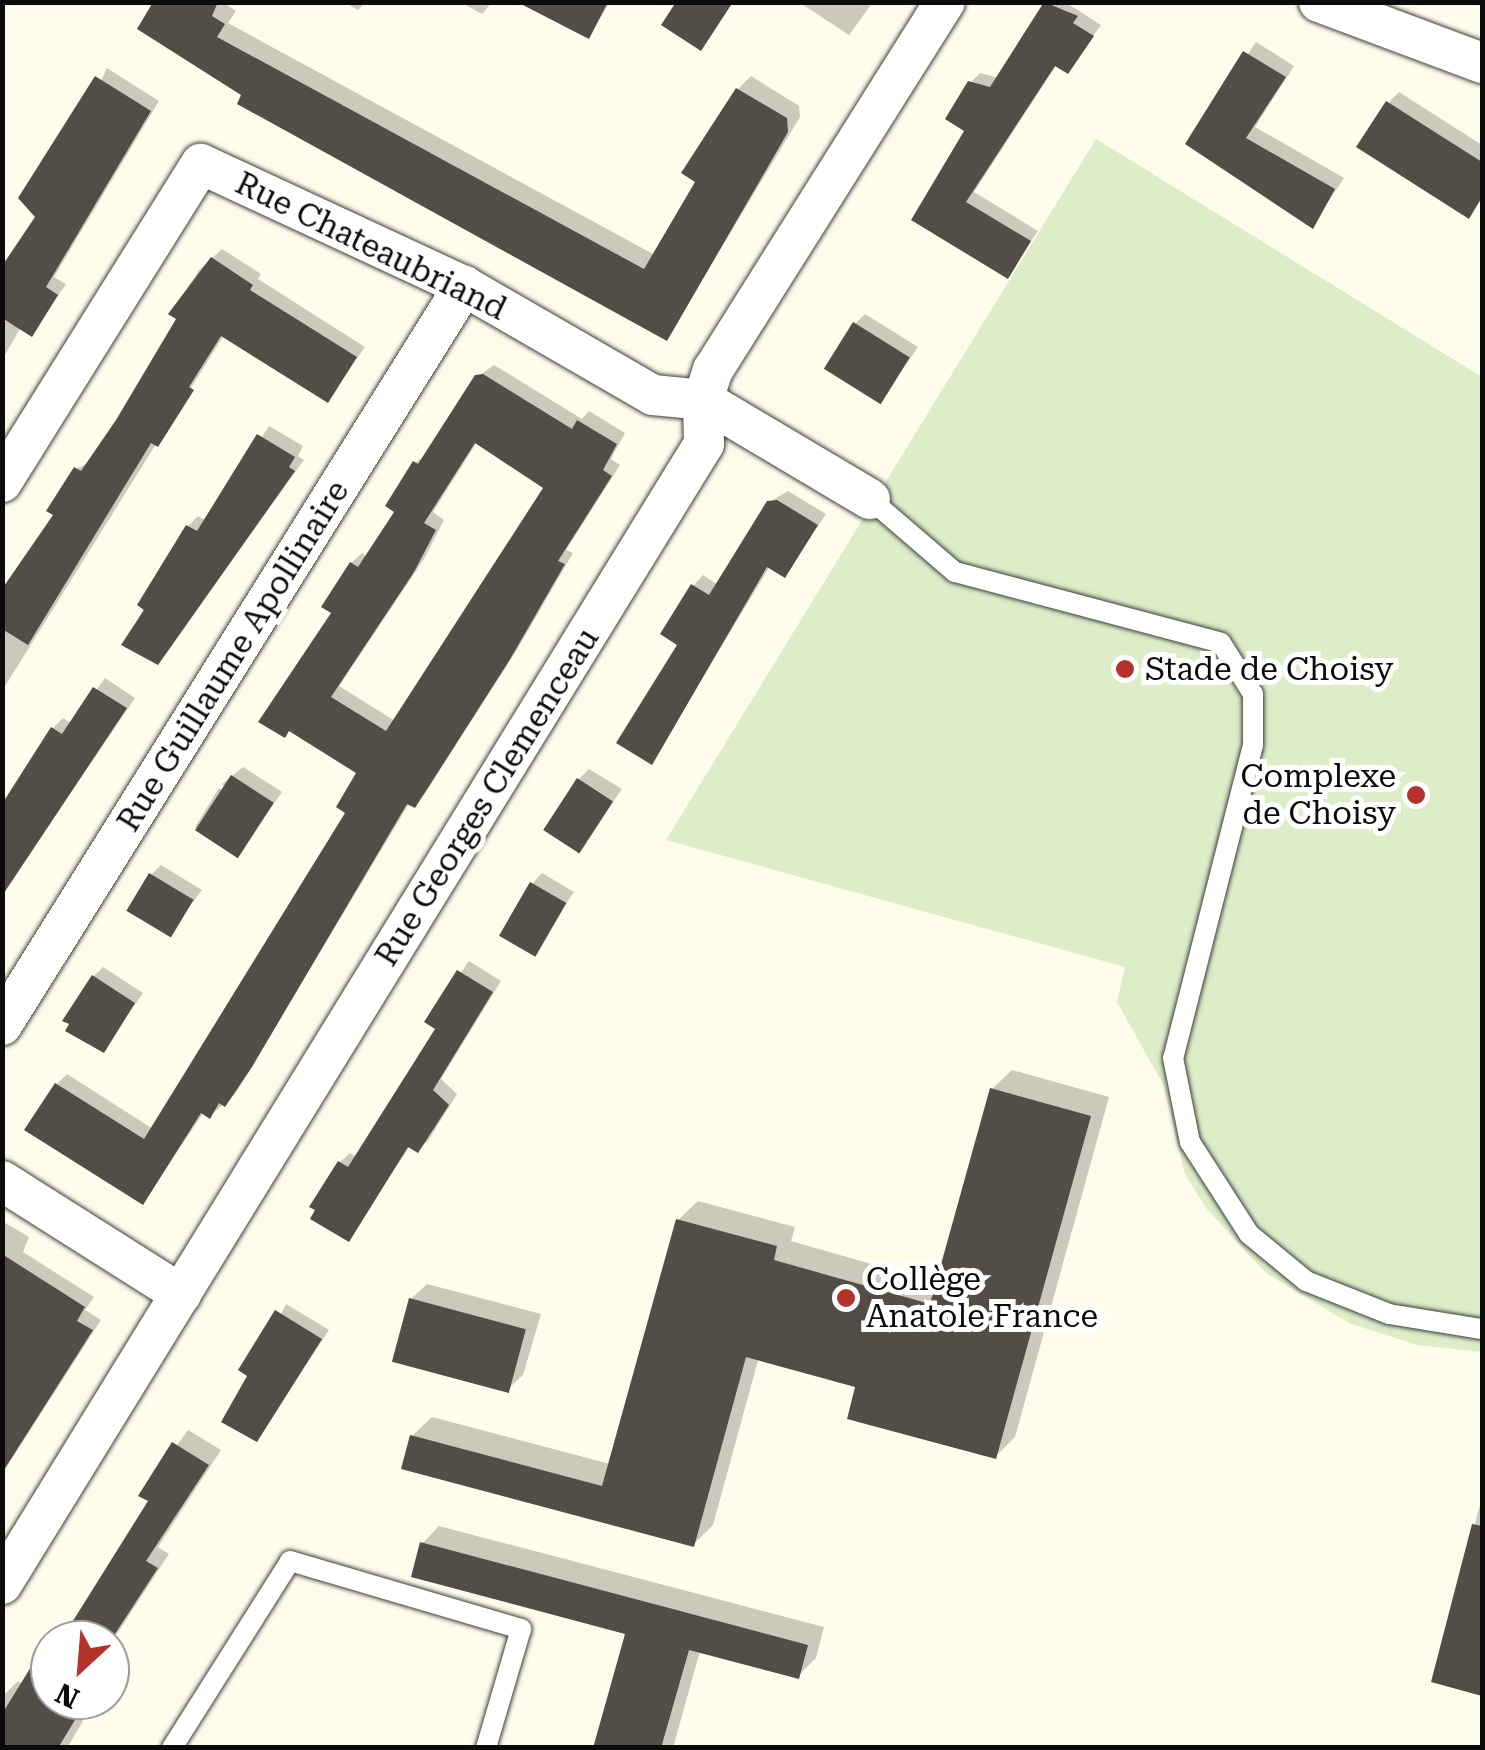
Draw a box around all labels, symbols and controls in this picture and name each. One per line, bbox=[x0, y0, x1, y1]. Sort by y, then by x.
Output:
street label: Rue Chateaubriand bbox=[229, 164, 513, 328]
street label: Rue Guillaume Apollinaire bbox=[109, 474, 357, 838]
street label: Rue Georges Clemenceau bbox=[367, 621, 607, 973]
place label: Stade de Choisy bbox=[1145, 650, 1393, 688]
marker: Stade de Choisy bbox=[1114, 658, 1136, 680]
place label: Complexe de Choisy bbox=[1241, 758, 1396, 833]
marker: Complexe de Choisy bbox=[1405, 784, 1427, 806]
place label: Collège Anatole France bbox=[866, 1261, 1098, 1336]
marker: Collège Anatole France bbox=[835, 1287, 857, 1309]
north arrow bbox=[30, 1620, 130, 1720]
text: N bbox=[51, 1676, 84, 1715]

